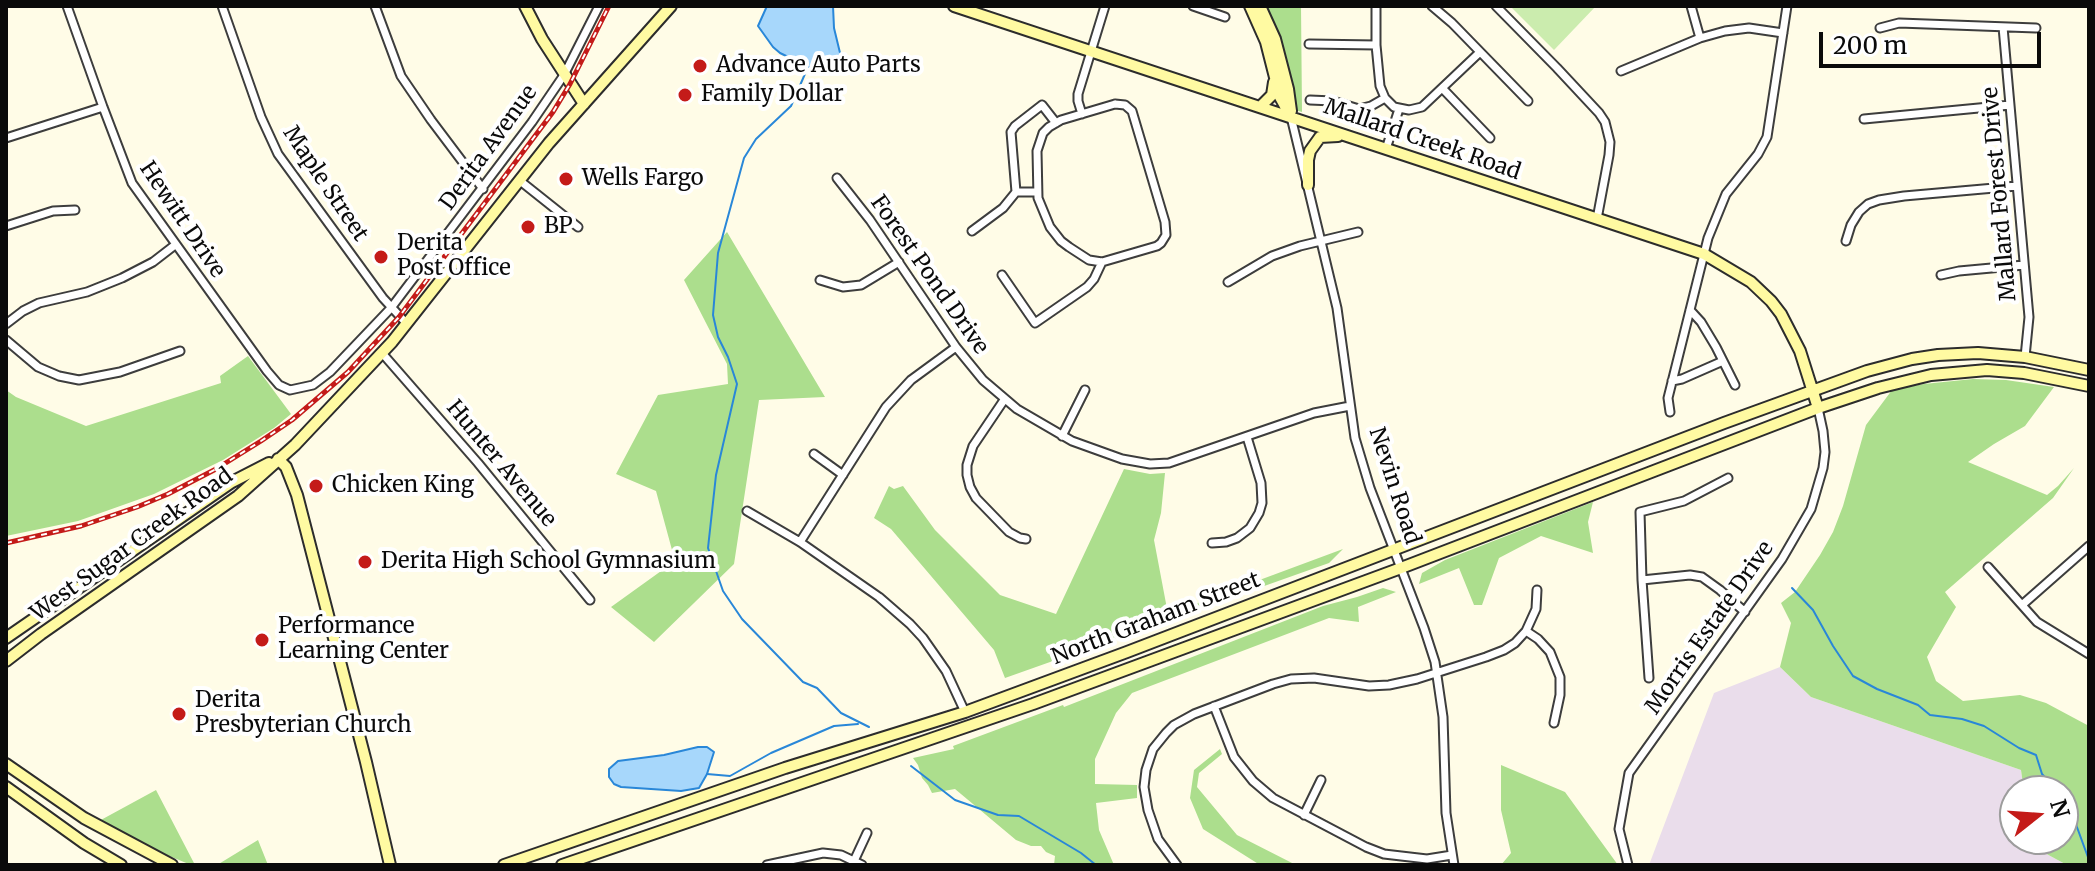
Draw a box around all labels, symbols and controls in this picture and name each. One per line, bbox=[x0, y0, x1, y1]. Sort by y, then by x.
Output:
scale bar bbox=[1823, 16, 2045, 66]
text: 200 m bbox=[1833, 30, 1907, 61]
place label: Advance Auto Parts bbox=[716, 53, 921, 79]
marker: Advance Auto Parts bbox=[691, 57, 709, 75]
street label: Derita Avenue bbox=[435, 80, 543, 216]
place label: Family Dollar bbox=[701, 82, 844, 108]
marker: Family Dollar bbox=[676, 86, 694, 104]
street label: Mallard Forest Drive bbox=[1977, 86, 2023, 302]
street label: Mallard Creek Road bbox=[1320, 94, 1524, 186]
street label: Maple Street bbox=[277, 121, 373, 247]
street label: Hewitt Drive bbox=[134, 157, 230, 283]
place label: Wells Fargo bbox=[582, 166, 704, 192]
marker: Wells Fargo bbox=[557, 170, 575, 188]
street label: Forest Pond Drive bbox=[864, 191, 994, 359]
place label: BP bbox=[544, 214, 573, 240]
marker: BP bbox=[519, 218, 537, 236]
place label: Derita Post Office bbox=[397, 231, 511, 282]
marker: Derita Post Office bbox=[372, 248, 390, 266]
street label: Hunter Avenue bbox=[440, 395, 562, 533]
street label: Nevin Road bbox=[1363, 424, 1425, 548]
street label: West Sugar Creek Road bbox=[26, 463, 238, 627]
place label: Chicken King bbox=[332, 473, 474, 499]
marker: Chicken King bbox=[307, 477, 325, 495]
street label: Morris Estate Drive bbox=[1640, 537, 1780, 719]
place label: Derita High School Gymnasium bbox=[381, 549, 716, 575]
marker: Derita High School Gymnasium bbox=[356, 553, 374, 571]
street label: North Graham Street bbox=[1048, 567, 1264, 671]
place label: Performance Learning Center bbox=[278, 614, 449, 666]
marker: Performance Learning Center bbox=[253, 631, 271, 649]
place label: Derita Presbyterian Church bbox=[195, 688, 412, 740]
marker: Derita Presbyterian Church bbox=[170, 705, 188, 723]
north arrow bbox=[1999, 775, 2079, 855]
text: N bbox=[2044, 796, 2076, 821]

